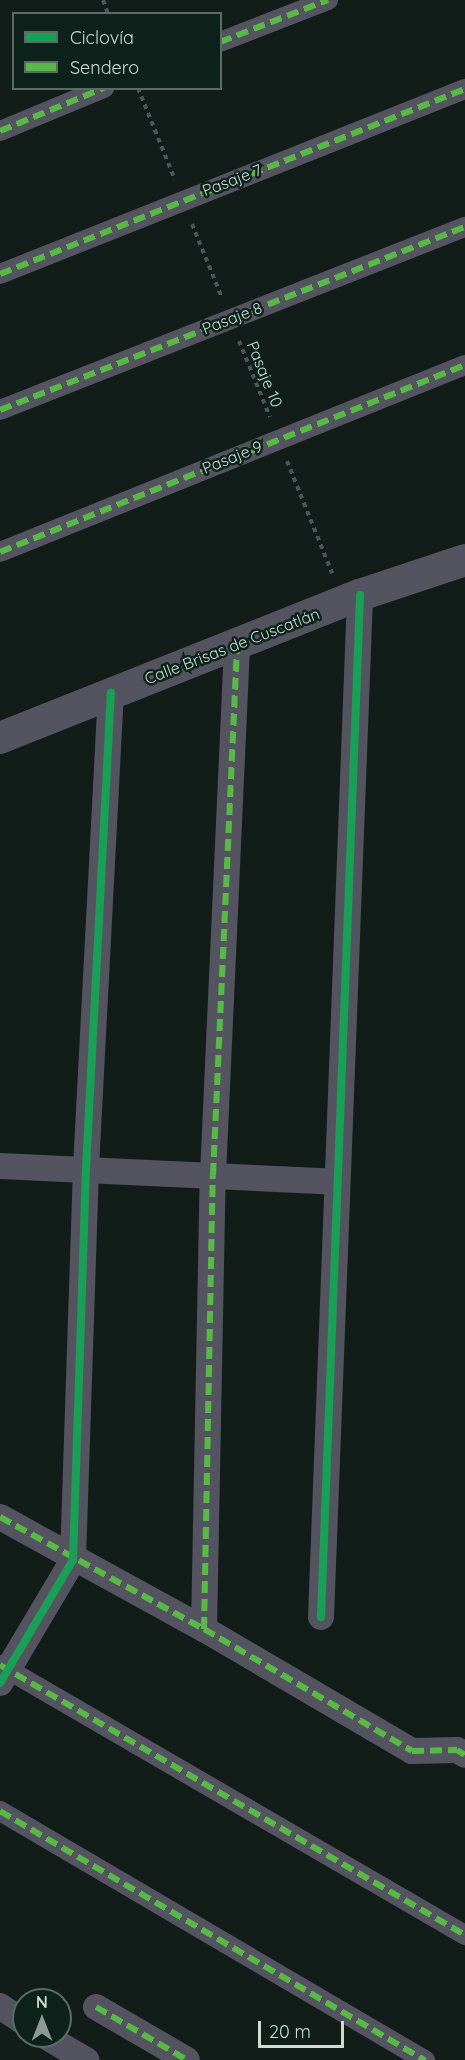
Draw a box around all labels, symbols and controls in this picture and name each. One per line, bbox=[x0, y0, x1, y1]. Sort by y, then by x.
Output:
legend bbox=[12, 12, 222, 90]
text: Ciclovía bbox=[70, 26, 134, 49]
text: Sendero bbox=[70, 56, 139, 79]
street label: Pasaje 7 bbox=[199, 160, 265, 200]
street label: Pasaje 8 bbox=[199, 298, 265, 338]
street label: Pasaje 10 bbox=[243, 338, 287, 410]
street label: Pasaje 9 bbox=[199, 436, 265, 478]
street label: Calle Brisas de Cuscatlán bbox=[142, 604, 322, 688]
north arrow bbox=[12, 1988, 72, 2048]
text: N bbox=[36, 1992, 48, 2012]
scale bar bbox=[261, 2009, 346, 2047]
text: 20 m bbox=[269, 2020, 311, 2043]

